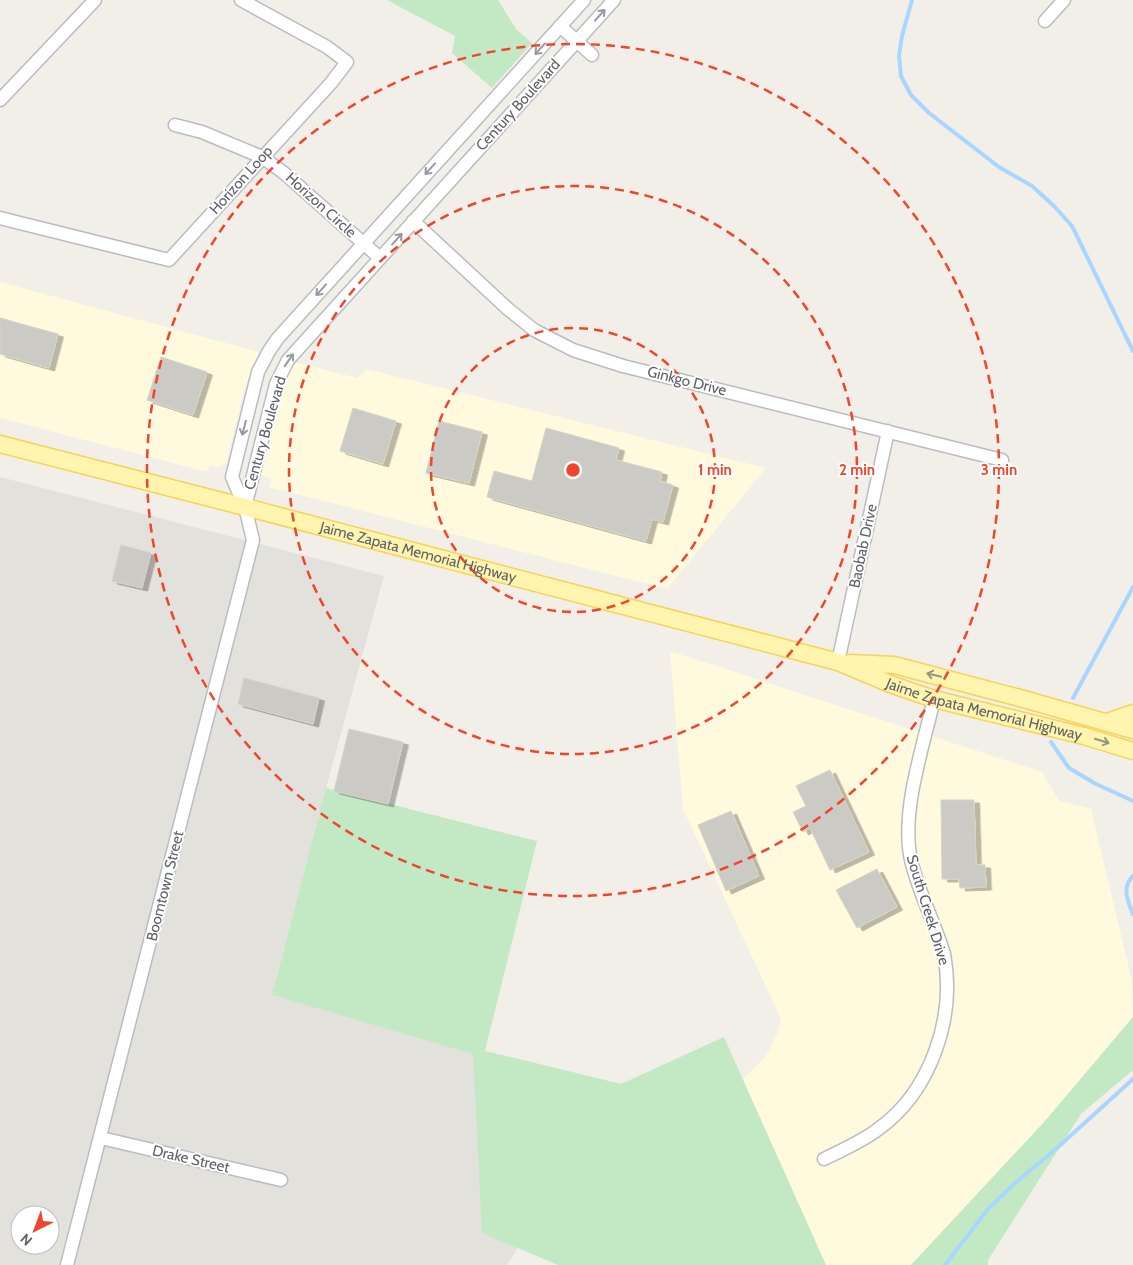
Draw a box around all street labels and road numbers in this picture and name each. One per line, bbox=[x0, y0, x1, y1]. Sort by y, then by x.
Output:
street label: Century Boulevard bbox=[472, 55, 564, 155]
street label: Horizon Loop bbox=[206, 142, 276, 218]
street label: Horizon Circle bbox=[282, 169, 360, 242]
street label: Ginkgo Drive bbox=[646, 362, 729, 400]
street label: Century Boulevard bbox=[240, 374, 290, 492]
street label: Baobab Drive bbox=[845, 502, 881, 590]
street label: Jaime Zapata Memorial Highway bbox=[317, 518, 519, 587]
street label: Jaime Zapata Memorial Highway bbox=[882, 674, 1084, 744]
street label: Boomtown Street bbox=[143, 829, 187, 943]
street label: South Creek Drive bbox=[903, 853, 953, 968]
street label: Drake Street bbox=[151, 1141, 231, 1177]

